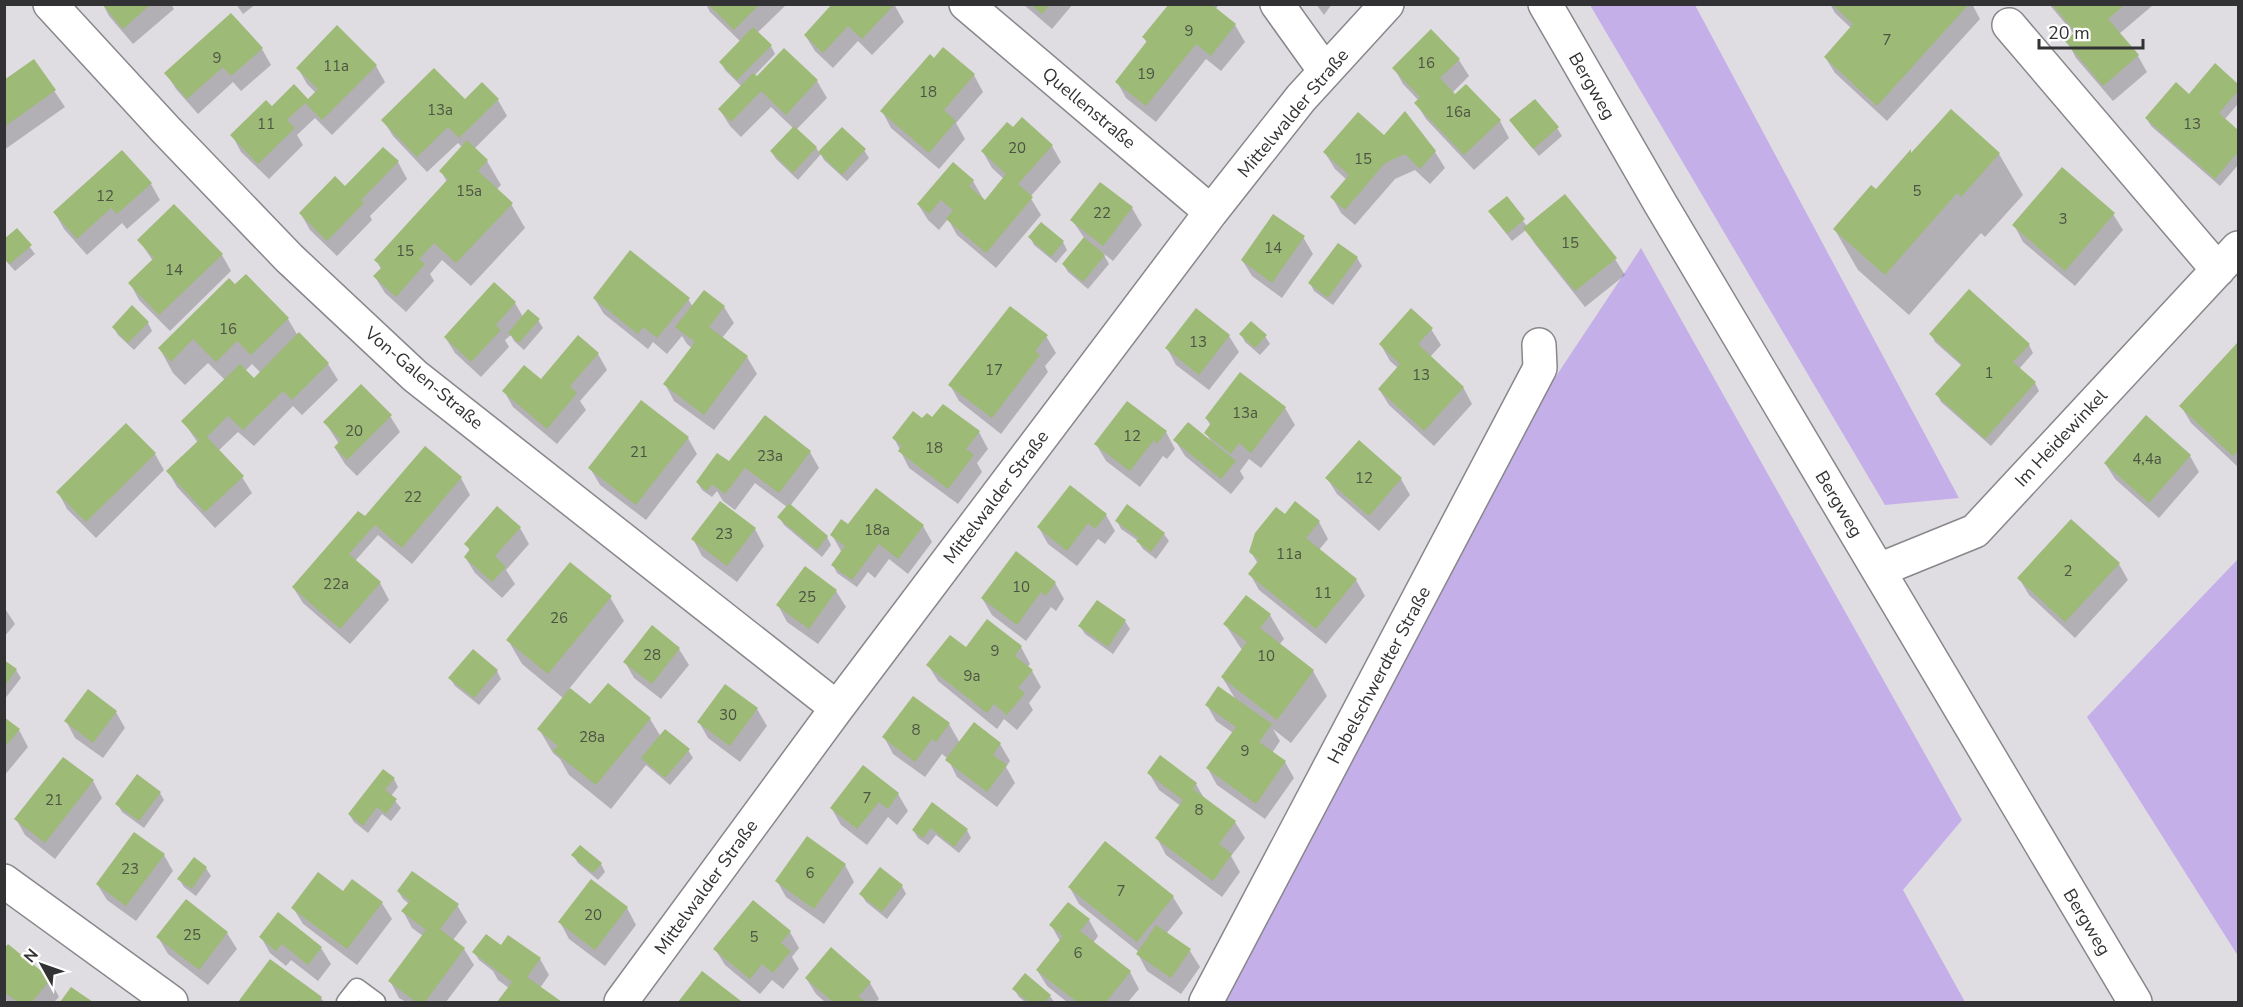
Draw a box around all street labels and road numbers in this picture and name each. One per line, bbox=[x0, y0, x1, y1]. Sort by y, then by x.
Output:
street label: Mittelwalder Straße bbox=[1232, 44, 1354, 182]
street label: Bergweg bbox=[1563, 48, 1621, 124]
street label: Quellenstraße bbox=[1037, 62, 1141, 154]
street label: Von-Galen-Straße bbox=[359, 321, 488, 435]
street label: Im Heidewinkel bbox=[2010, 384, 2113, 492]
street label: Mittelwalder Straße bbox=[938, 425, 1054, 569]
street label: Bergweg bbox=[1810, 466, 1868, 542]
street label: Habelschwerdter Straße bbox=[1322, 582, 1436, 768]
street label: Mittelwalder Straße bbox=[649, 815, 763, 959]
street label: Bergweg bbox=[2058, 884, 2116, 960]

